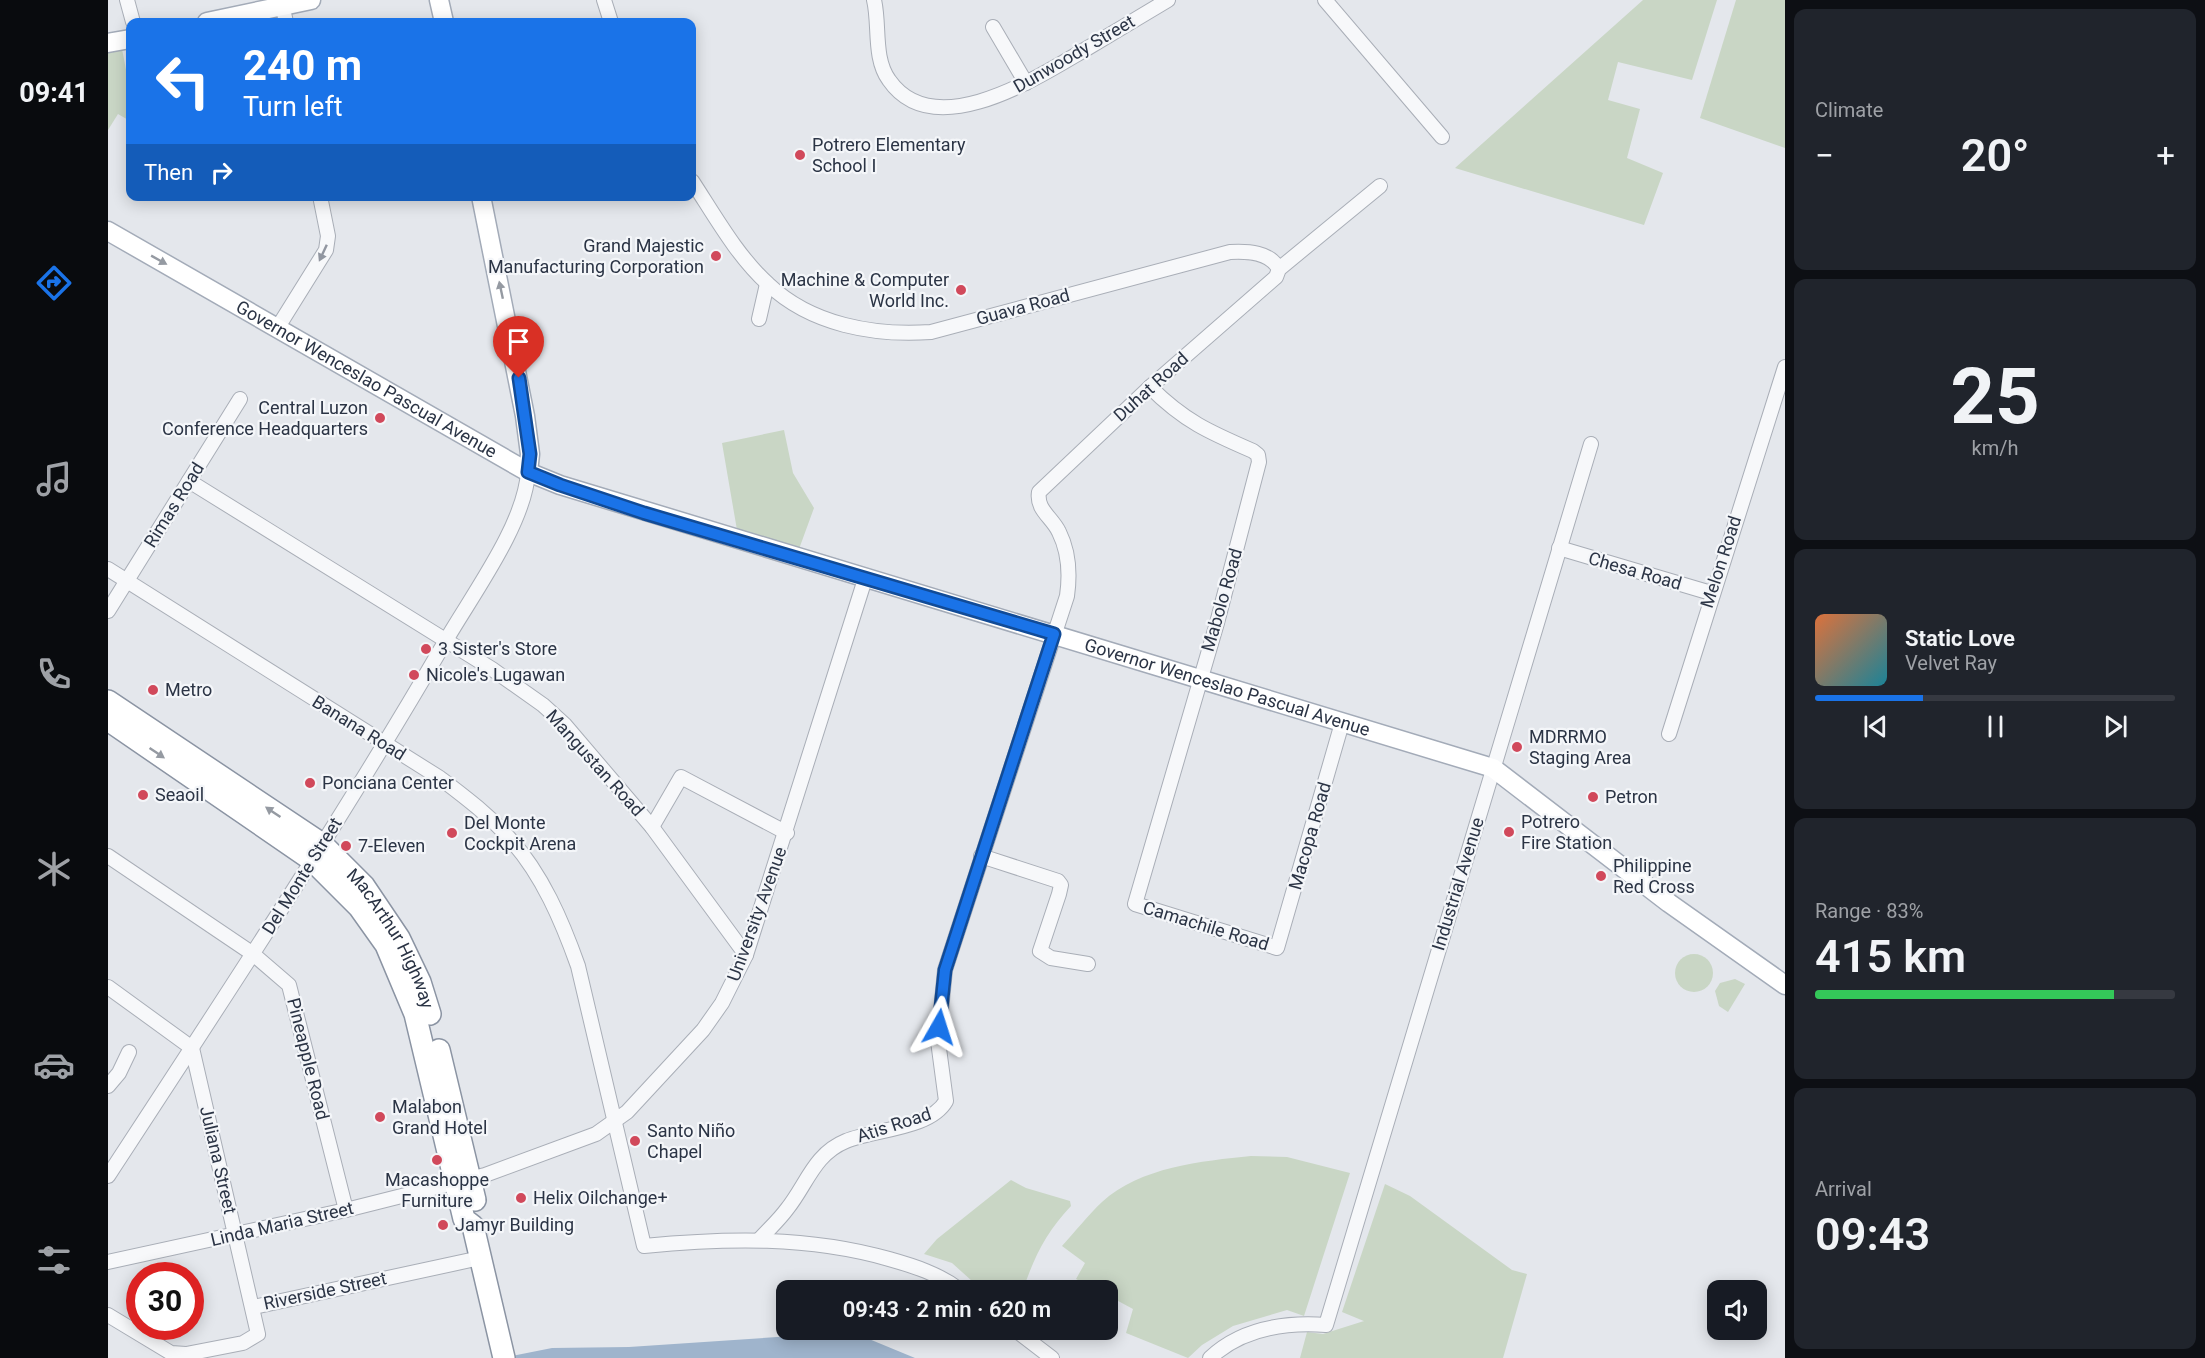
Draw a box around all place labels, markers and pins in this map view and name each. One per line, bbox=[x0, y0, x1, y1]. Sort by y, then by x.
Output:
place label: Potrero Elementary School I bbox=[812, 134, 966, 176]
marker: Potrero Elementary School I bbox=[793, 148, 807, 162]
place label: Grand Majestic Manufacturing Corporation bbox=[488, 235, 704, 277]
marker: Grand Majestic Manufacturing Corporation bbox=[709, 249, 723, 263]
place label: Machine & Computer World Inc. bbox=[781, 269, 949, 311]
marker: Machine & Computer World Inc. bbox=[954, 283, 968, 297]
pin bbox=[493, 316, 544, 378]
place label: Central Luzon Conference Headquarters bbox=[162, 397, 368, 439]
marker: Central Luzon Conference Headquarters bbox=[373, 411, 387, 425]
place label: 3 Sister's Store bbox=[438, 638, 557, 659]
marker: 3 Sister's Store bbox=[419, 642, 433, 656]
place label: Nicole's Lugawan bbox=[426, 664, 565, 685]
marker: Nicole's Lugawan bbox=[407, 668, 421, 682]
place label: Metro bbox=[165, 679, 212, 700]
marker: Metro bbox=[146, 683, 160, 697]
place label: MDRRMO Staging Area bbox=[1529, 726, 1631, 768]
marker: MDRRMO Staging Area bbox=[1510, 740, 1524, 754]
place label: Ponciana Center bbox=[322, 772, 454, 793]
marker: Ponciana Center bbox=[303, 776, 317, 790]
place label: Seaoil bbox=[155, 784, 204, 805]
place label: Petron bbox=[1605, 786, 1658, 807]
marker: Seaoil bbox=[136, 788, 150, 802]
marker: Petron bbox=[1586, 790, 1600, 804]
place label: Potrero Fire Station bbox=[1521, 811, 1612, 853]
place label: Del Monte Cockpit Arena bbox=[464, 812, 576, 854]
marker: Potrero Fire Station bbox=[1502, 825, 1516, 839]
marker: Del Monte Cockpit Arena bbox=[445, 826, 459, 840]
place label: 7-Eleven bbox=[358, 835, 425, 856]
marker: 7-Eleven bbox=[339, 839, 353, 853]
place label: Philippine Red Cross bbox=[1613, 855, 1695, 897]
marker: Philippine Red Cross bbox=[1594, 869, 1608, 883]
place label: Malabon Grand Hotel bbox=[392, 1096, 487, 1138]
marker: Malabon Grand Hotel bbox=[373, 1110, 387, 1124]
place label: Santo Niño Chapel bbox=[647, 1120, 735, 1162]
marker: Santo Niño Chapel bbox=[628, 1134, 642, 1148]
marker: Macashoppe Furniture bbox=[430, 1153, 444, 1167]
place label: Macashoppe Furniture bbox=[385, 1169, 489, 1211]
place label: Helix Oilchange+ bbox=[533, 1187, 668, 1208]
marker: Helix Oilchange+ bbox=[514, 1191, 528, 1205]
place label: Jamyr Building bbox=[455, 1214, 574, 1235]
marker: Jamyr Building bbox=[436, 1218, 450, 1232]

